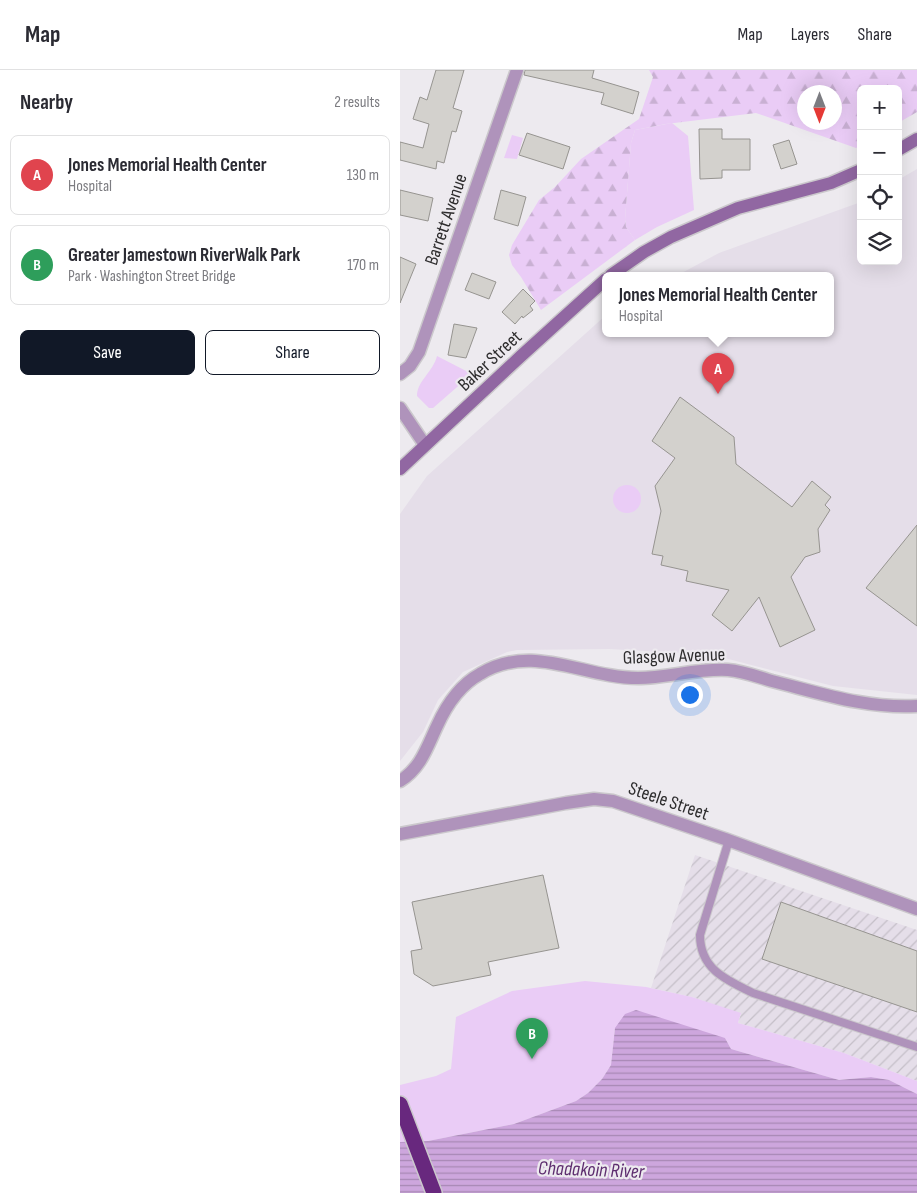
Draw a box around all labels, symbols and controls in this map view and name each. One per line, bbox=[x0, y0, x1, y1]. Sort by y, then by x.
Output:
text: Map bbox=[25, 20, 60, 49]
text: Map bbox=[738, 24, 763, 45]
text: Layers bbox=[791, 24, 830, 45]
text: Share bbox=[858, 24, 892, 45]
north arrow bbox=[797, 85, 842, 130]
map controls bbox=[857, 85, 902, 265]
button: + bbox=[857, 85, 902, 130]
text: Nearby bbox=[20, 90, 73, 115]
text: 2 results bbox=[334, 93, 380, 112]
button: − bbox=[857, 130, 902, 175]
text: Jones Memorial Health Center bbox=[68, 154, 267, 177]
text: A bbox=[33, 166, 41, 185]
text: 130 m bbox=[347, 166, 379, 185]
street label: Barrett Avenue bbox=[420, 171, 473, 268]
button: locate bbox=[857, 175, 902, 220]
text: Hospital bbox=[68, 177, 112, 196]
button: layers bbox=[857, 220, 902, 265]
text: Greater Jamestown RiverWalk Park bbox=[68, 244, 300, 267]
text: B bbox=[33, 256, 41, 275]
text: 170 m bbox=[347, 256, 379, 275]
text: Park · Washington Street Bridge bbox=[68, 267, 236, 286]
popup bbox=[602, 272, 834, 337]
text: Jones Memorial Health Center bbox=[619, 284, 817, 307]
text: Hospital bbox=[619, 307, 663, 326]
street label: Baker Street bbox=[453, 326, 527, 396]
button: Save bbox=[20, 330, 195, 375]
button: Share bbox=[205, 330, 380, 375]
pin: A bbox=[702, 353, 734, 394]
street label: Glasgow Avenue bbox=[622, 643, 726, 670]
your location bbox=[677, 682, 703, 708]
street label: Steele Street bbox=[625, 777, 712, 826]
pin: B bbox=[516, 1018, 548, 1059]
water label: Chadakoin River bbox=[537, 1156, 646, 1184]

